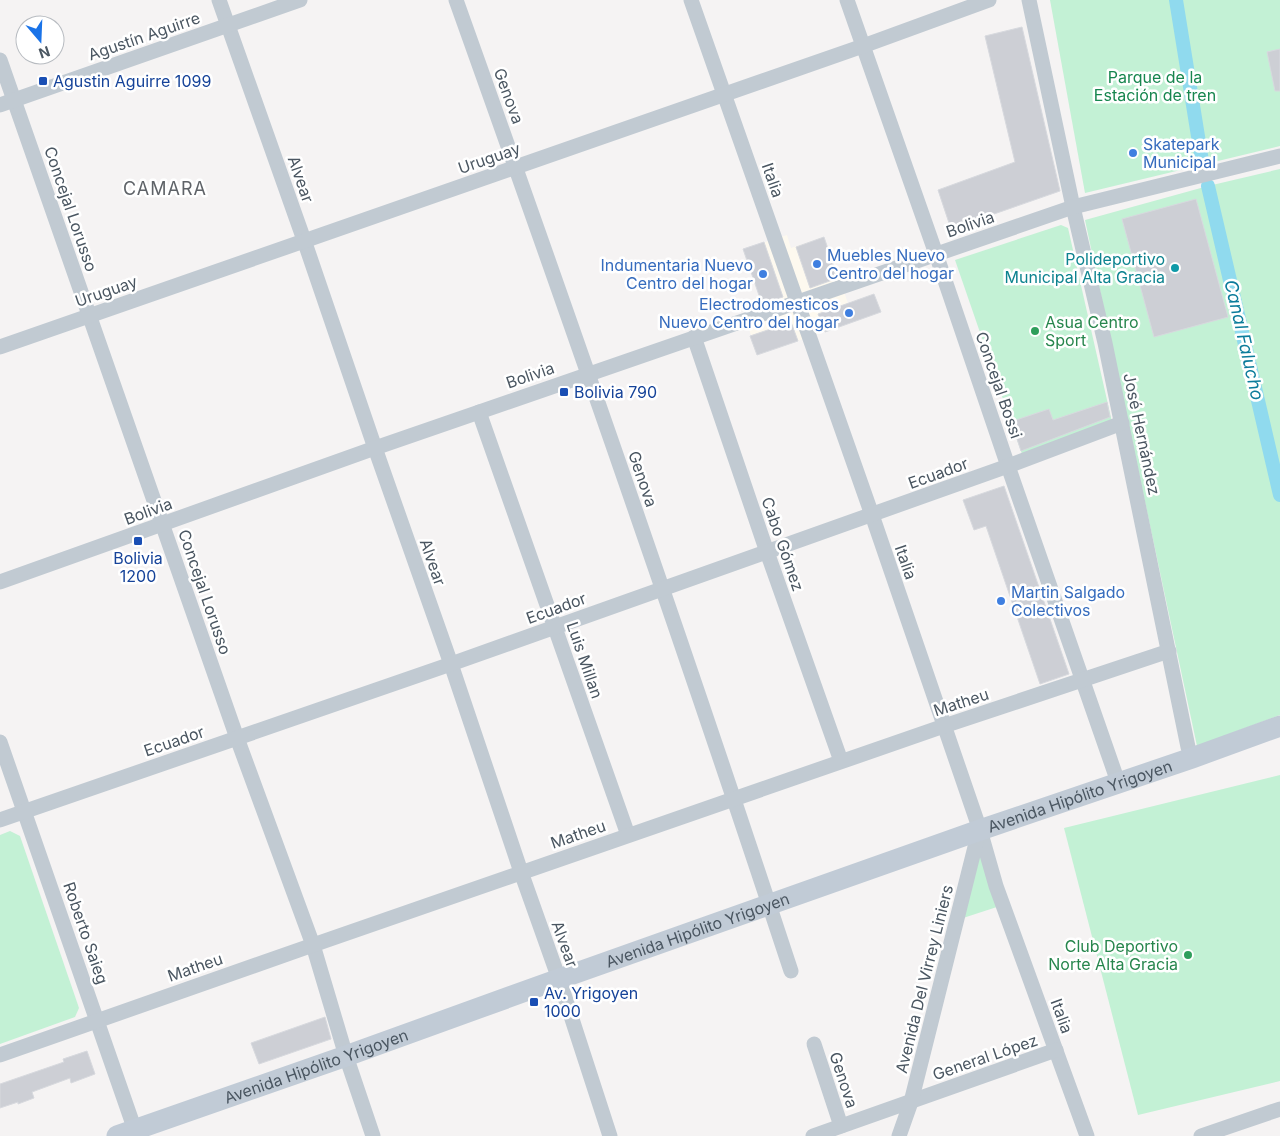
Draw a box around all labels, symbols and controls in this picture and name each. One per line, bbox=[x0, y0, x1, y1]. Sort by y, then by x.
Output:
street label: Agustín Aguirre bbox=[85, 7, 203, 65]
north arrow bbox=[15, 15, 65, 65]
text: N bbox=[37, 43, 52, 63]
street label: Genova bbox=[490, 65, 528, 127]
park label: Parque de la Estación de tren bbox=[1094, 67, 1216, 105]
place label: Agustin Aguirre 1099 bbox=[53, 71, 211, 91]
marker: Agustin Aguirre 1099 bbox=[37, 75, 49, 87]
place label: Skatepark Municipal bbox=[1143, 134, 1220, 172]
street label: Uruguay bbox=[455, 138, 523, 178]
street label: Concejal Lorusso bbox=[40, 144, 102, 274]
marker: Skatepark Municipal bbox=[1127, 147, 1139, 159]
street label: Alvear bbox=[284, 153, 318, 205]
street label: Italia bbox=[758, 160, 788, 200]
district label: CAMARA bbox=[123, 178, 207, 199]
street label: Bolivia bbox=[943, 206, 997, 242]
place label: Muebles Nuevo Centro del hogar bbox=[827, 245, 954, 283]
place label: Polideportivo Municipal Alta Gracia bbox=[1005, 249, 1165, 287]
place label: Indumentaria Nuevo Centro del hogar bbox=[600, 255, 753, 293]
marker: Muebles Nuevo Centro del hogar bbox=[811, 258, 823, 270]
marker: Polideportivo Municipal Alta Gracia bbox=[1169, 262, 1181, 274]
marker: Indumentaria Nuevo Centro del hogar bbox=[757, 268, 769, 280]
street label: Uruguay bbox=[72, 271, 140, 311]
water label: Canal Falucho bbox=[1220, 278, 1269, 402]
place label: Electrodomesticos Nuevo Centro del hogar bbox=[659, 294, 839, 332]
marker: Electrodomesticos Nuevo Centro del hogar bbox=[843, 307, 855, 319]
place label: Asua Centro Sport bbox=[1045, 312, 1138, 350]
marker: Asua Centro Sport bbox=[1029, 325, 1041, 337]
street label: Concejal Bossi bbox=[971, 329, 1027, 441]
street label: Bolivia bbox=[503, 357, 557, 393]
street label: José Hernández bbox=[1119, 371, 1165, 497]
place label: Bolivia 790 bbox=[574, 382, 657, 402]
marker: Bolivia 790 bbox=[558, 386, 570, 398]
street label: Genova bbox=[624, 448, 662, 510]
street label: Ecuador bbox=[905, 453, 971, 493]
street label: Bolivia bbox=[121, 493, 175, 529]
street label: Cabo Gómez bbox=[758, 494, 808, 594]
street label: Concejal Lorusso bbox=[174, 527, 236, 657]
marker: Bolivia 1200 bbox=[132, 535, 144, 547]
street label: Alvear bbox=[416, 536, 450, 588]
street label: Italia bbox=[891, 542, 921, 582]
place label: Bolivia 1200 bbox=[113, 548, 163, 586]
place label: Martin Salgado Colectivos bbox=[1011, 582, 1125, 620]
street label: Ecuador bbox=[523, 588, 589, 628]
marker: Martin Salgado Colectivos bbox=[995, 595, 1007, 607]
street label: Luis Millan bbox=[563, 619, 607, 701]
street label: Matheu bbox=[931, 684, 991, 720]
street label: Ecuador bbox=[141, 721, 207, 761]
street label: Avenida Hipólito Yrigoyen bbox=[985, 756, 1175, 837]
street label: Matheu bbox=[548, 815, 608, 853]
street label: Roberto Saieg bbox=[59, 879, 113, 987]
street label: Avenida Del Virrey Liniers bbox=[891, 883, 957, 1075]
street label: Avenida Hipólito Yrigoyen bbox=[603, 888, 792, 972]
street label: Alvear bbox=[547, 918, 583, 970]
place label: Club Deportivo Norte Alta Gracia bbox=[1048, 936, 1178, 974]
street label: Matheu bbox=[165, 948, 225, 986]
marker: Club Deportivo Norte Alta Gracia bbox=[1182, 949, 1194, 961]
place label: Av. Yrigoyen 1000 bbox=[544, 983, 638, 1021]
marker: Av. Yrigoyen 1000 bbox=[528, 996, 540, 1008]
street label: Italia bbox=[1047, 996, 1077, 1036]
street label: Avenida Hipólito Yrigoyen bbox=[222, 1024, 411, 1108]
street label: General López bbox=[930, 1030, 1040, 1084]
street label: Genova bbox=[826, 1049, 862, 1111]

